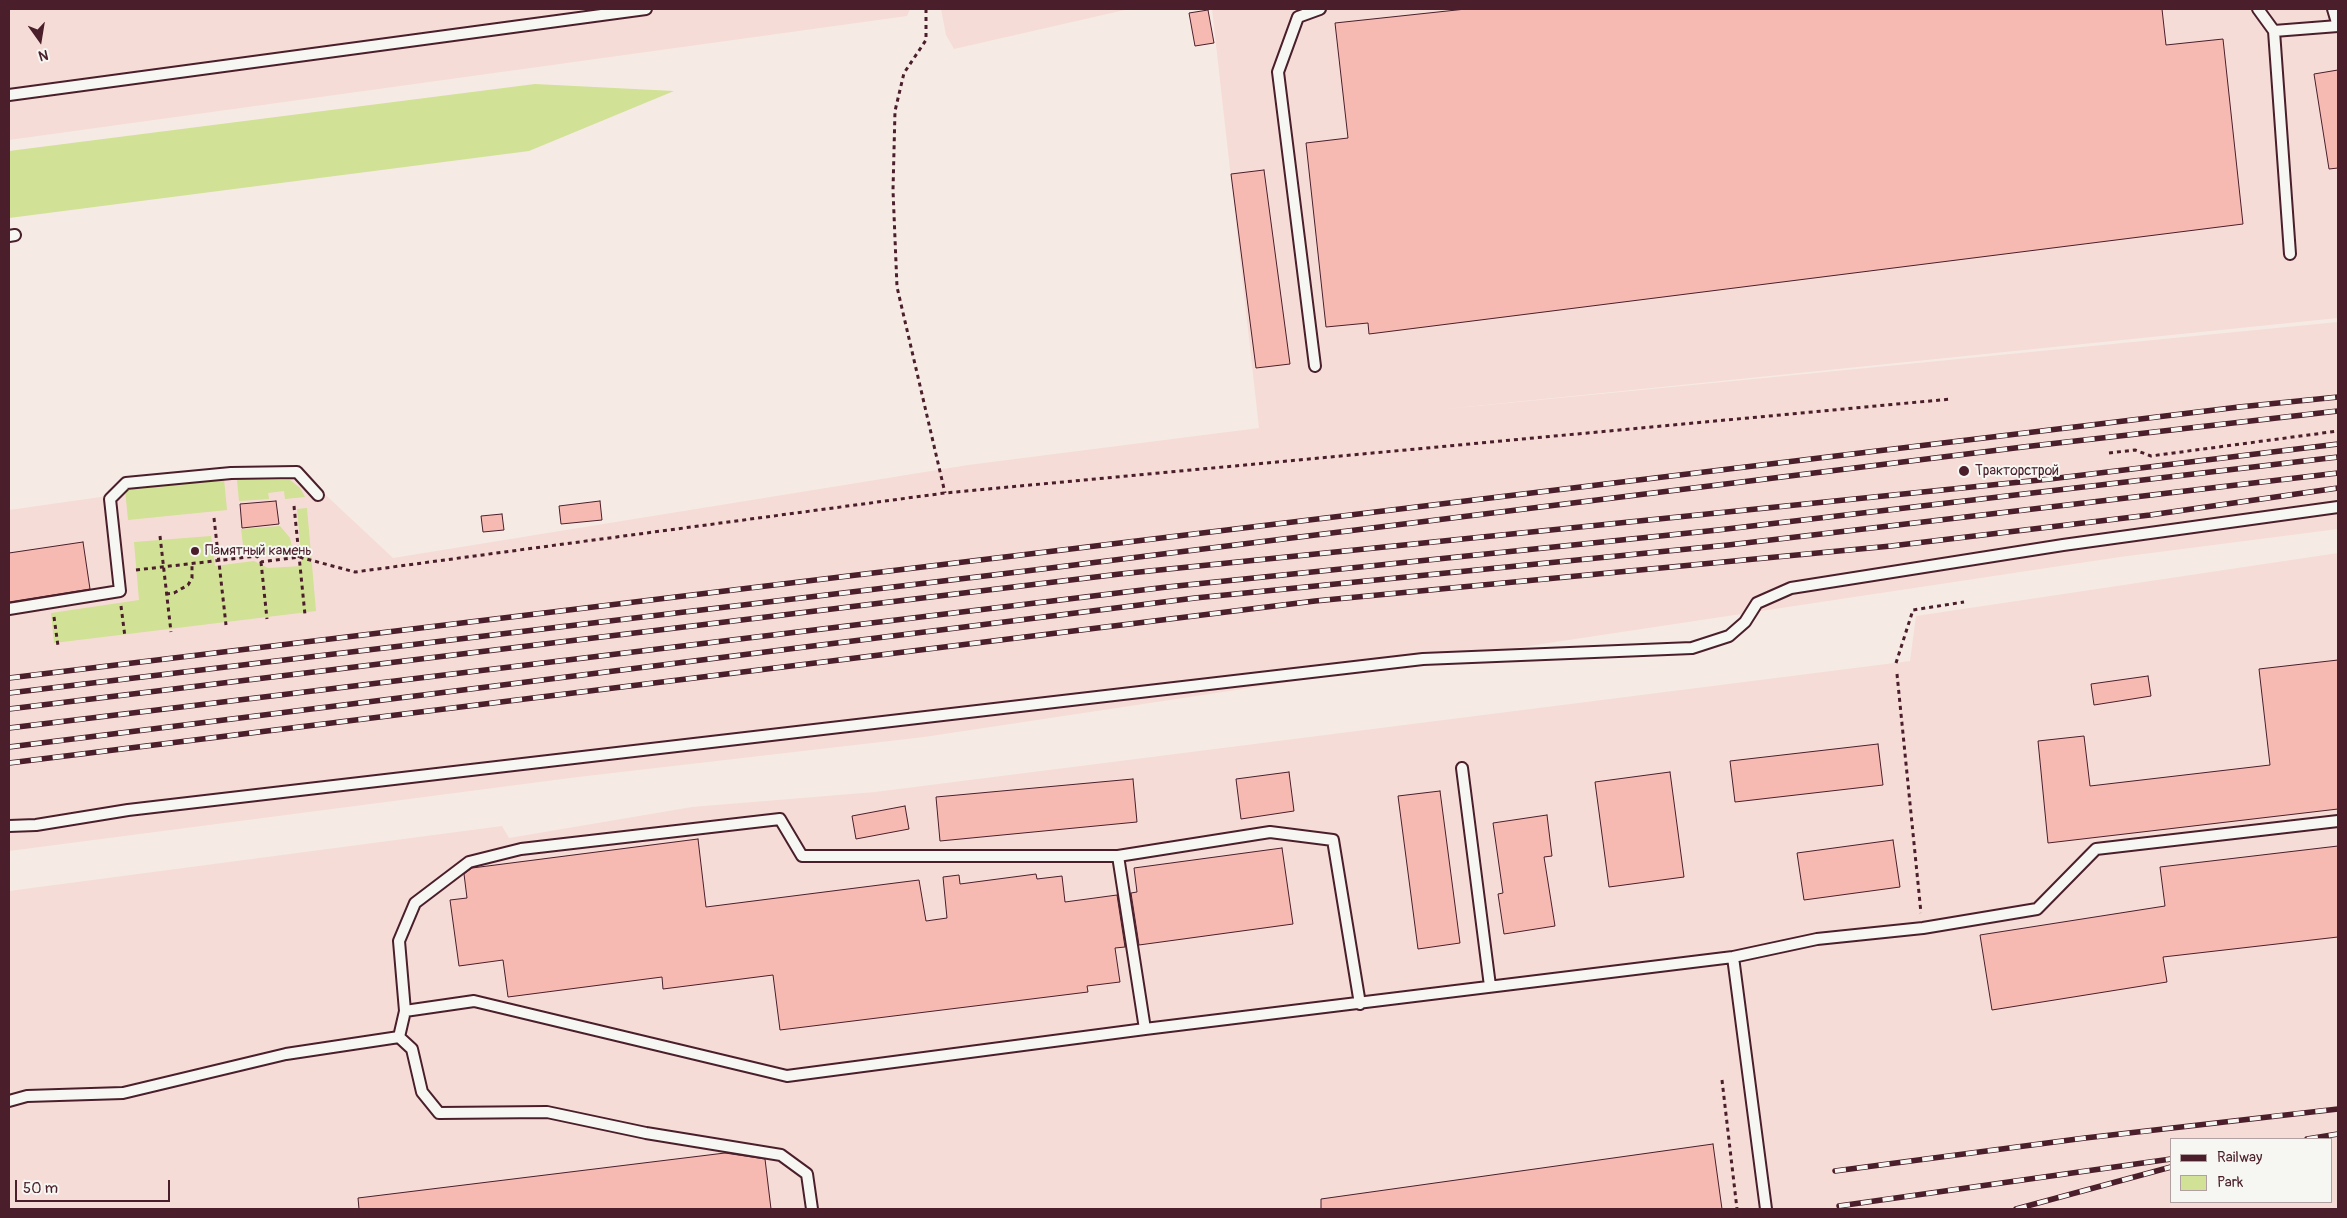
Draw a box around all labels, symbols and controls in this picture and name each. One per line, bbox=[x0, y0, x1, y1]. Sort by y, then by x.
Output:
north arrow bbox=[15, 15, 65, 65]
text: N bbox=[37, 46, 50, 64]
place label: Тракторстрой bbox=[1975, 463, 2059, 479]
marker: Тракторстрой bbox=[1957, 464, 1971, 478]
place label: Памятный камень bbox=[205, 543, 312, 559]
marker: Памятный камень bbox=[189, 545, 201, 557]
legend bbox=[2170, 1138, 2332, 1203]
text: Railway bbox=[2217, 1148, 2262, 1167]
scale bar bbox=[18, 1170, 172, 1202]
text: Park bbox=[2217, 1173, 2243, 1192]
text: 50 m bbox=[23, 1179, 58, 1198]

